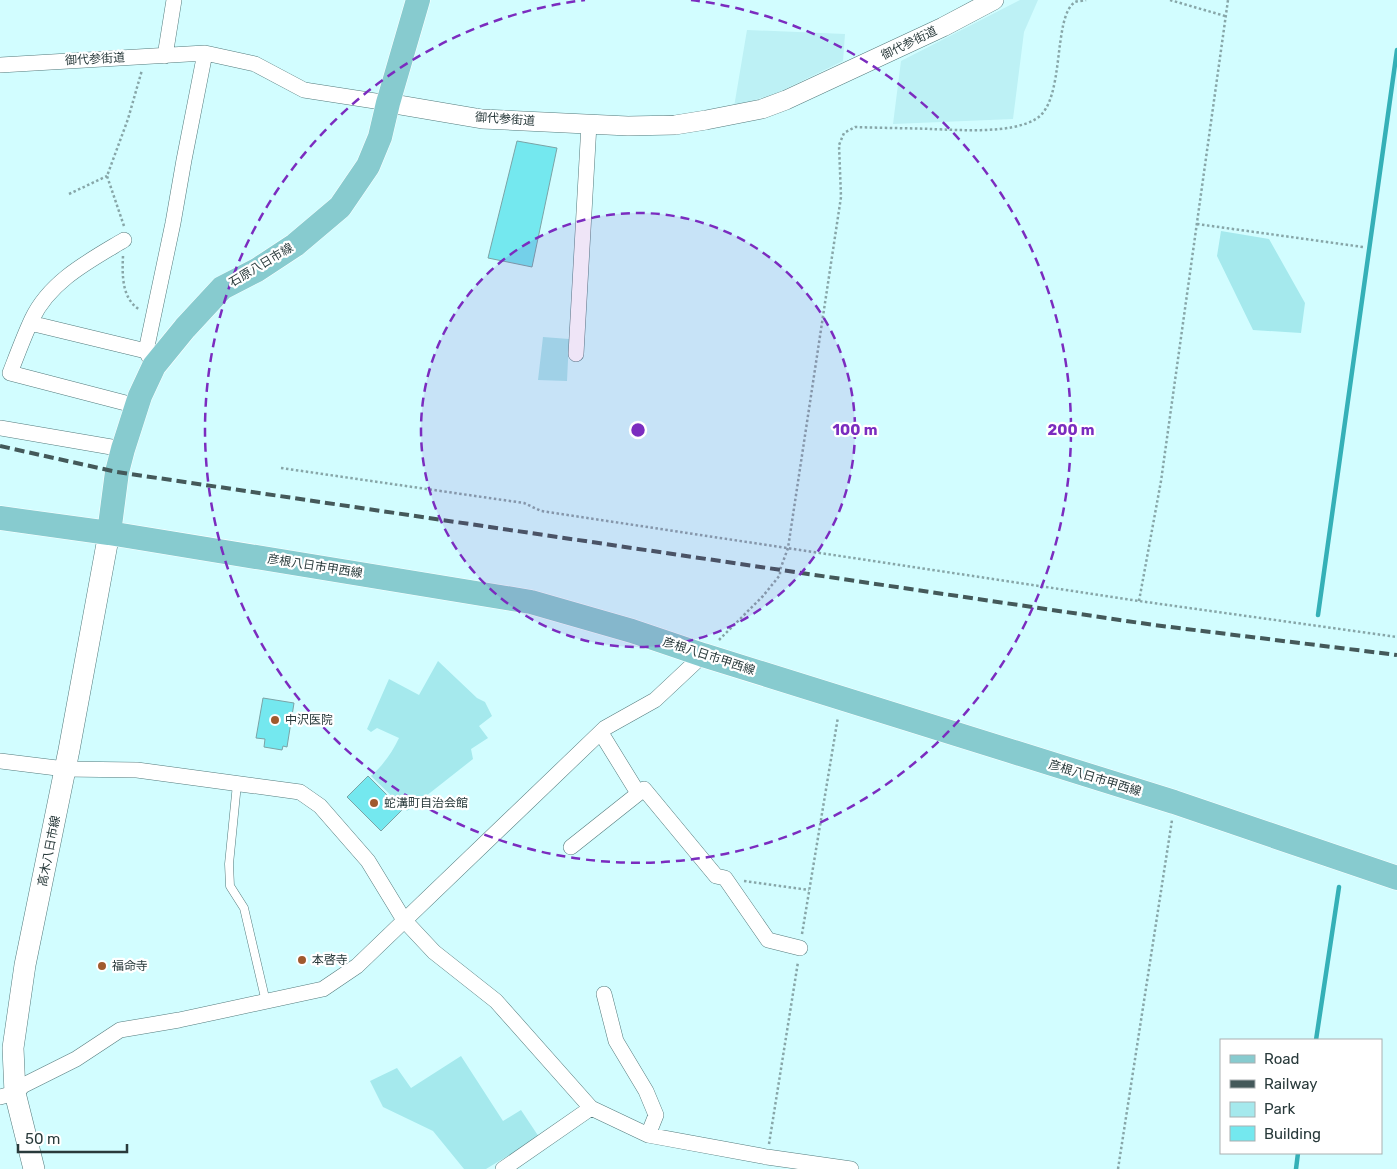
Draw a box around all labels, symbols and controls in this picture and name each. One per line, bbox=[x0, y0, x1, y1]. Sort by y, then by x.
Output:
street label: 御代参街道 bbox=[879, 24, 939, 62]
street label: 御代参街道 bbox=[65, 50, 125, 68]
street label: 御代参街道 bbox=[475, 110, 535, 128]
street label: 石原八日市線 bbox=[227, 240, 295, 290]
centre of rings bbox=[629, 421, 647, 439]
text: 100 m bbox=[833, 421, 877, 439]
text: 200 m bbox=[1047, 421, 1095, 439]
street label: 彦根八日市甲西線 bbox=[266, 552, 364, 580]
street label: 彦根八日市甲西線 bbox=[661, 635, 757, 677]
place label: 中沢医院 bbox=[285, 713, 333, 727]
marker: 中沢医院 bbox=[269, 714, 281, 726]
street label: 彦根八日市甲西線 bbox=[1047, 757, 1143, 799]
place label: 蛇溝町自治会館 bbox=[384, 796, 468, 810]
marker: 蛇溝町自治会館 bbox=[368, 797, 380, 809]
street label: 高木八日市線 bbox=[35, 814, 63, 888]
place label: 本啓寺 bbox=[312, 953, 348, 967]
marker: 本啓寺 bbox=[296, 954, 308, 966]
place label: 福命寺 bbox=[112, 959, 148, 973]
marker: 福命寺 bbox=[96, 960, 108, 972]
legend bbox=[1220, 1039, 1382, 1154]
text: Road bbox=[1264, 1050, 1300, 1068]
text: Railway bbox=[1264, 1075, 1318, 1093]
text: Park bbox=[1264, 1100, 1295, 1118]
scale bar bbox=[18, 1122, 126, 1154]
text: Building bbox=[1264, 1125, 1321, 1143]
text: 50 m bbox=[25, 1130, 60, 1148]

